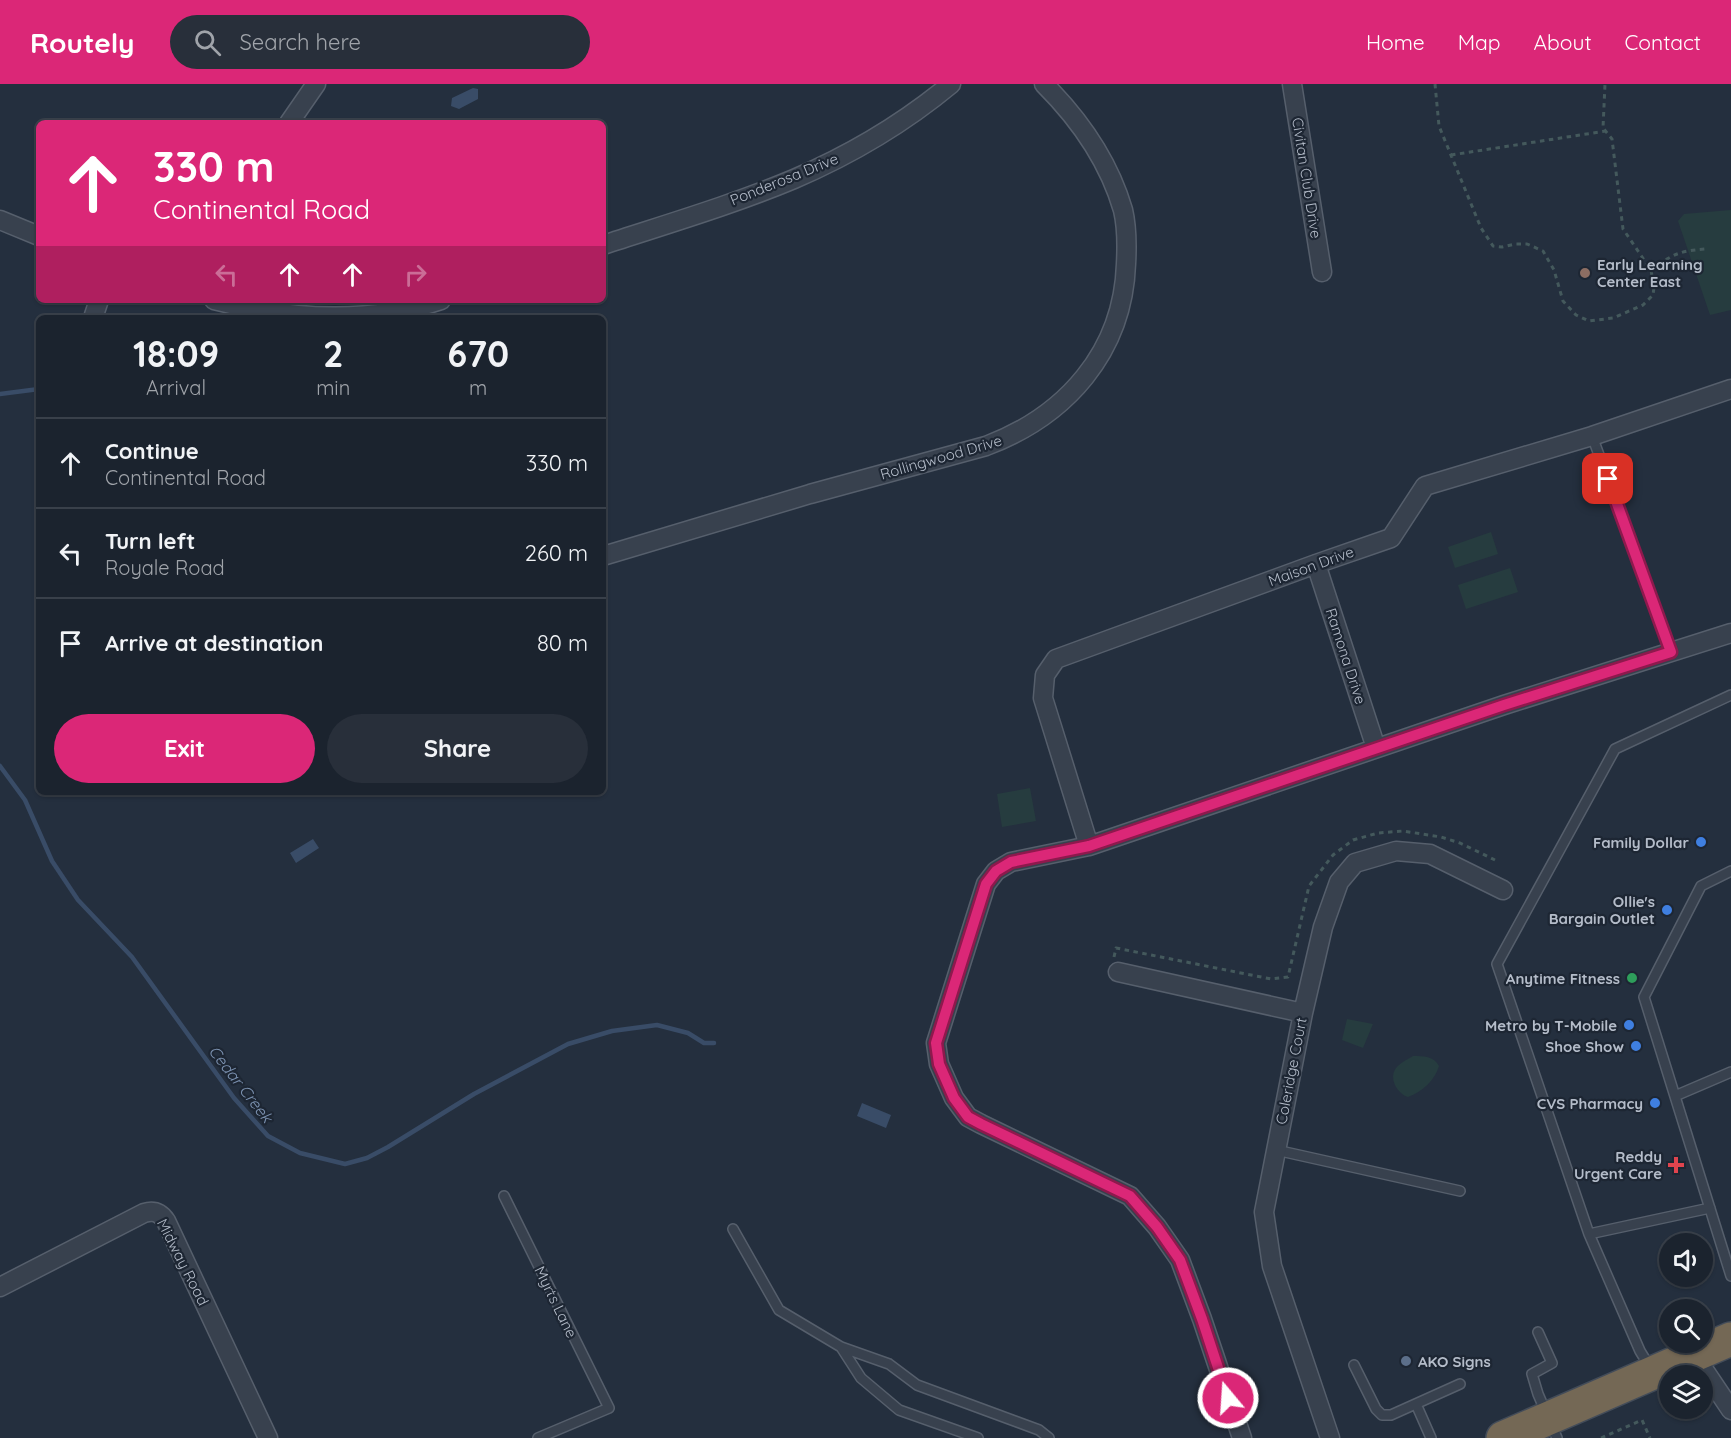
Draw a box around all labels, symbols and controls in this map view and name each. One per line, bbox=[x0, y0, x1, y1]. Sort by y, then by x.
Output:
search box bbox=[170, 15, 590, 69]
text: Routely bbox=[30, 25, 134, 60]
icon: search bbox=[191, 26, 224, 59]
text: Search here bbox=[239, 28, 361, 56]
text: Home bbox=[1366, 29, 1425, 55]
text: Map bbox=[1458, 29, 1501, 55]
text: About bbox=[1534, 29, 1592, 55]
text: Contact bbox=[1625, 29, 1701, 55]
street label: Civitan Club Drive bbox=[1288, 116, 1326, 240]
text: 330 m bbox=[153, 140, 274, 193]
icon: ahead bbox=[54, 144, 132, 222]
street label: Ponderosa Drive bbox=[727, 149, 841, 209]
text: Continental Road bbox=[153, 192, 370, 226]
place label: Early Learning Center East bbox=[1597, 255, 1703, 291]
icon: left bbox=[210, 258, 243, 291]
icon: ahead bbox=[273, 258, 306, 291]
icon: ahead bbox=[336, 258, 369, 291]
icon: right bbox=[399, 258, 432, 291]
marker: Early Learning Center East bbox=[1578, 266, 1592, 280]
text: 18:09 bbox=[133, 331, 219, 376]
text: 2 bbox=[323, 331, 343, 376]
text: 670 bbox=[447, 331, 509, 376]
text: Arrival bbox=[146, 375, 206, 400]
text: min bbox=[316, 375, 350, 400]
text: m bbox=[469, 375, 487, 400]
street label: Rollingwood Drive bbox=[878, 431, 1004, 483]
text: Continue bbox=[105, 437, 199, 465]
icon: ahead bbox=[54, 447, 87, 480]
text: 330 m bbox=[526, 449, 588, 477]
pin bbox=[1582, 453, 1633, 504]
icon: arrive bbox=[1591, 462, 1624, 495]
text: Continental Road bbox=[105, 465, 266, 490]
text: Turn left bbox=[105, 527, 195, 555]
icon: left bbox=[54, 537, 87, 570]
text: 260 m bbox=[525, 539, 588, 567]
street label: Maison Drive bbox=[1266, 542, 1356, 590]
text: Royale Road bbox=[105, 555, 225, 580]
street label: Ramona Drive bbox=[1322, 606, 1370, 706]
icon: arrive bbox=[54, 627, 87, 660]
text: Arrive at destination bbox=[105, 629, 323, 657]
text: 80 m bbox=[537, 629, 588, 657]
button: Exit bbox=[54, 714, 315, 783]
button: Share bbox=[327, 714, 588, 783]
place label: Family Dollar bbox=[1593, 833, 1689, 852]
marker: Family Dollar bbox=[1694, 835, 1708, 849]
place label: Ollie's Bargain Outlet bbox=[1549, 892, 1655, 928]
marker: Ollie's Bargain Outlet bbox=[1660, 903, 1674, 917]
place label: Anytime Fitness bbox=[1506, 969, 1620, 988]
marker: Anytime Fitness bbox=[1625, 971, 1639, 985]
street label: Coleridge Court bbox=[1271, 1016, 1311, 1126]
place label: Metro by T-Mobile bbox=[1485, 1016, 1617, 1035]
marker: Metro by T-Mobile bbox=[1622, 1018, 1636, 1032]
place label: Shoe Show bbox=[1545, 1037, 1624, 1056]
marker: Shoe Show bbox=[1629, 1039, 1643, 1053]
water label: Cedar Creek bbox=[205, 1041, 278, 1128]
place label: CVS Pharmacy bbox=[1537, 1094, 1643, 1113]
marker: CVS Pharmacy bbox=[1648, 1096, 1662, 1110]
place label: Reddy Urgent Care bbox=[1574, 1147, 1662, 1183]
marker: Reddy Urgent Care bbox=[1667, 1156, 1685, 1174]
street label: Midway Road bbox=[153, 1215, 213, 1309]
map controls bbox=[1659, 1233, 1713, 1419]
button: sound bbox=[1659, 1233, 1713, 1287]
street label: Myrts Lane bbox=[530, 1263, 582, 1341]
button: search bbox=[1659, 1299, 1713, 1353]
place label: AKO Signs bbox=[1418, 1352, 1491, 1371]
marker: AKO Signs bbox=[1399, 1354, 1413, 1368]
button: layers bbox=[1659, 1365, 1713, 1419]
position arrow bbox=[1196, 1366, 1260, 1430]

